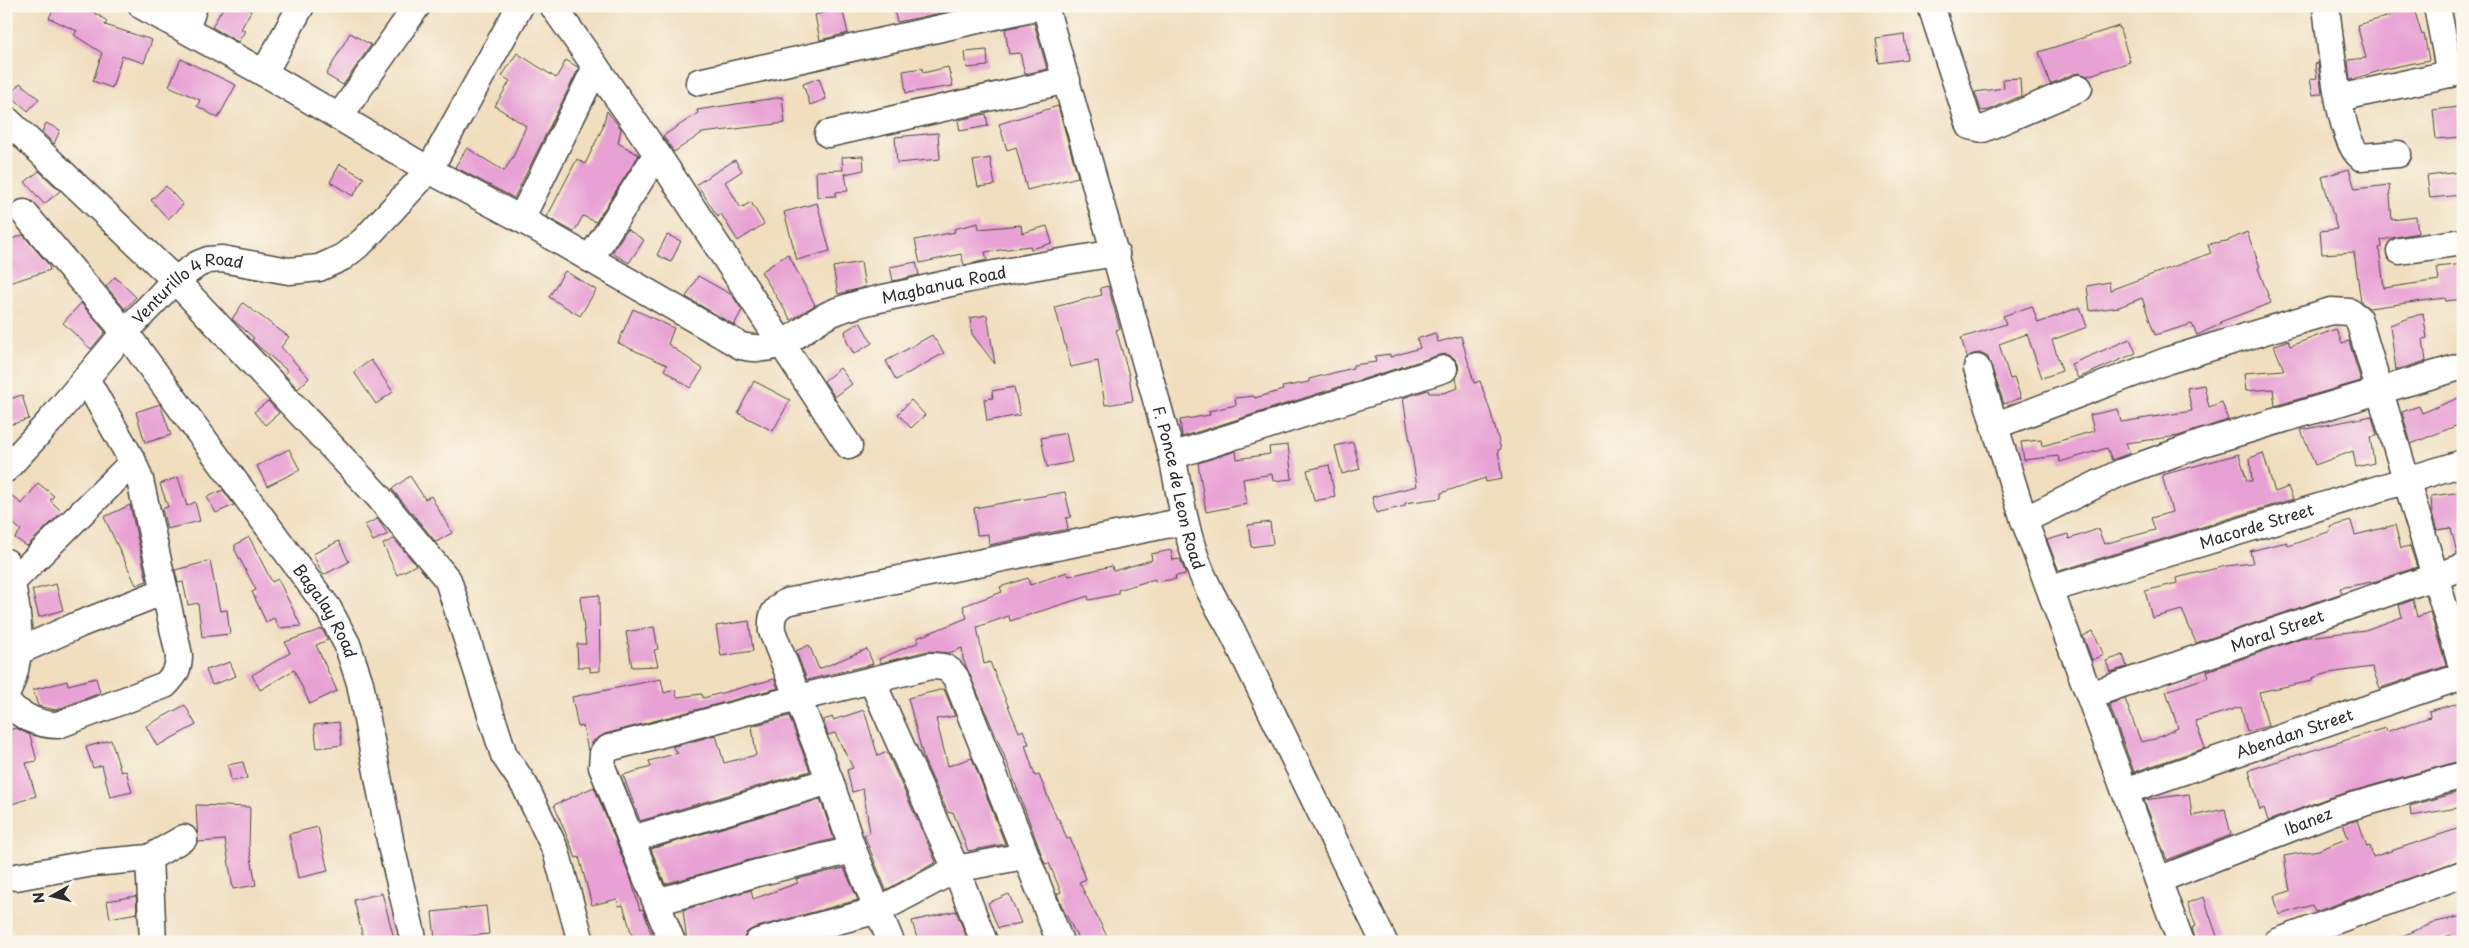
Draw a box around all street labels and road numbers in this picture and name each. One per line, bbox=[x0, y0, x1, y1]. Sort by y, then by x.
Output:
street label: Venturillo 4 Road bbox=[126, 246, 245, 329]
street label: Magbanua Road bbox=[880, 259, 1008, 309]
street label: F. Ponce de Leon Road bbox=[1147, 403, 1212, 573]
street label: Macorde Street bbox=[2196, 496, 2317, 554]
street label: Bagalay Road bbox=[288, 558, 364, 661]
street label: Moral Street bbox=[2227, 602, 2327, 657]
street label: Abendan Street bbox=[2232, 701, 2356, 763]
street label: Ibanez bbox=[2280, 800, 2336, 841]

